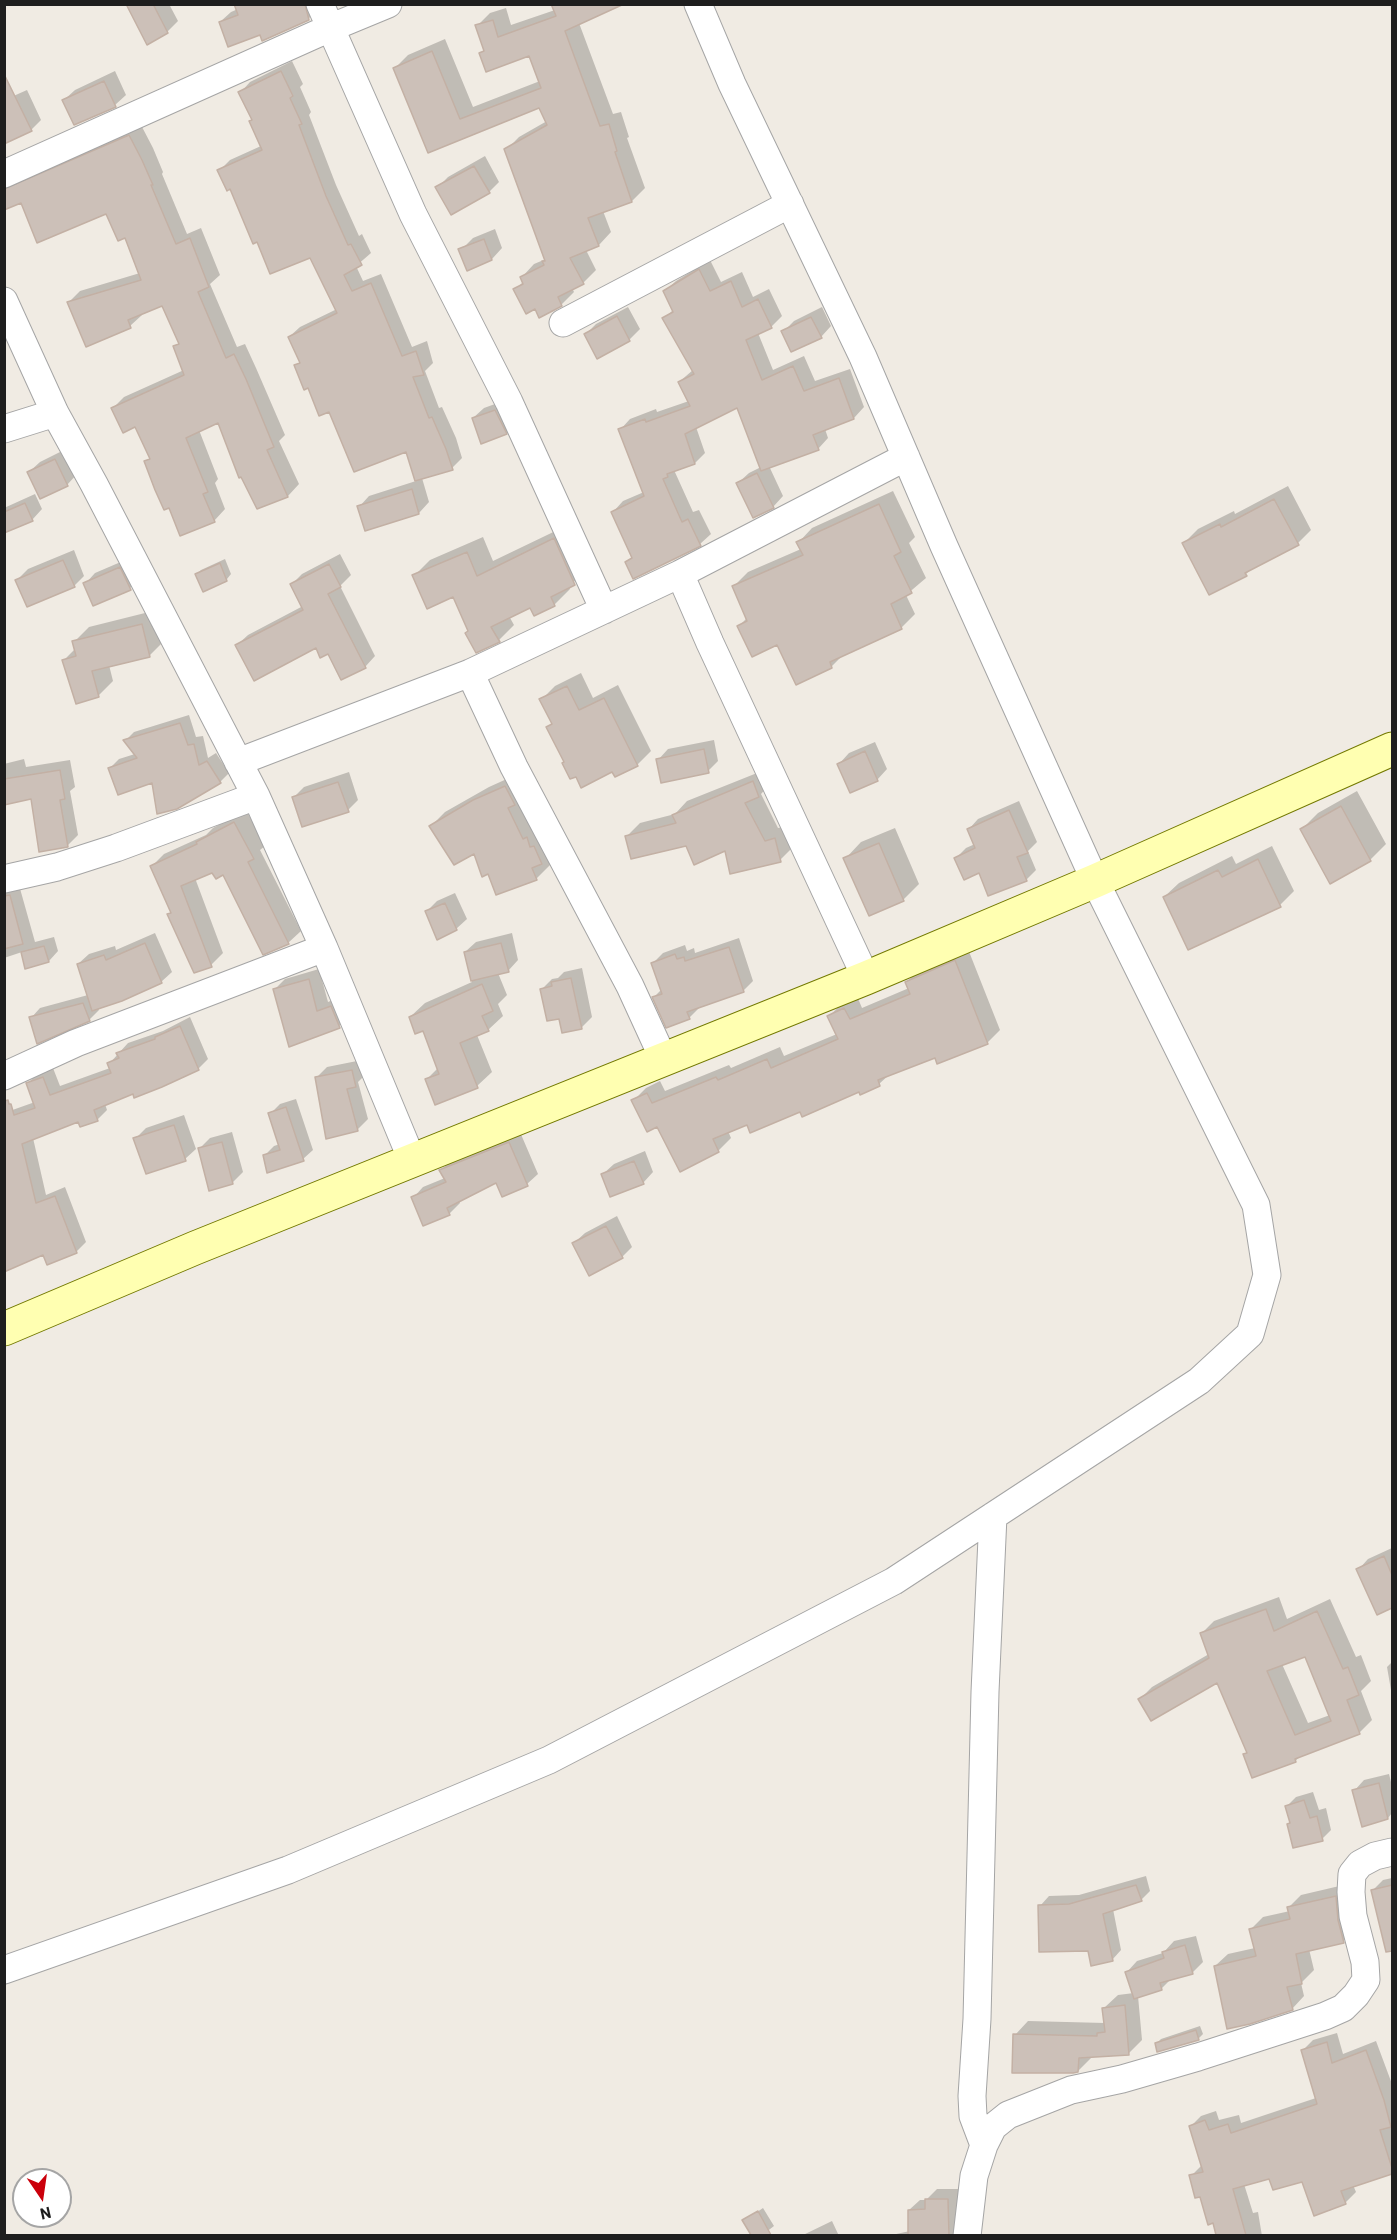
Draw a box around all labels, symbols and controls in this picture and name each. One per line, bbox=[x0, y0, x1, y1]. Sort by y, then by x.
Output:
north arrow bbox=[12, 2168, 72, 2228]
text: N bbox=[38, 2204, 53, 2225]

